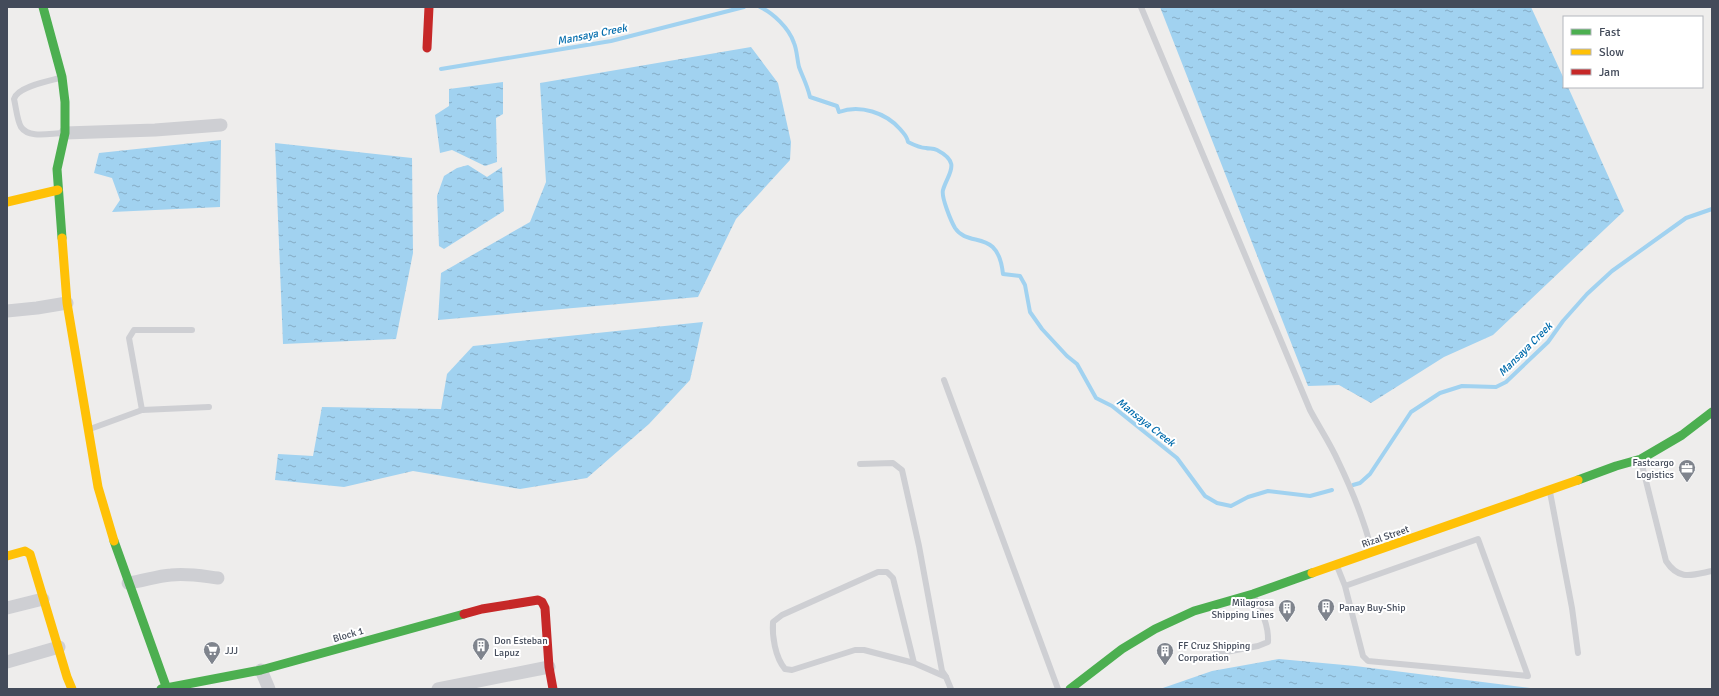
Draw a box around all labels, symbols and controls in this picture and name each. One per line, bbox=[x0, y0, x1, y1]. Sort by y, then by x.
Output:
legend bbox=[1563, 16, 1703, 88]
water label: Mansaya Creek bbox=[556, 21, 630, 48]
text: Fast bbox=[1599, 25, 1620, 40]
text: Slow bbox=[1599, 45, 1624, 60]
text: Jam bbox=[1599, 65, 1620, 80]
water label: Mansaya Creek bbox=[1496, 319, 1556, 379]
water label: Mansaya Creek bbox=[1114, 395, 1179, 450]
place label: Fastcargo Logistics bbox=[1632, 457, 1675, 481]
office icon: Fastcargo Logistics bbox=[1677, 458, 1697, 483]
street label: Rizal Street bbox=[1360, 523, 1411, 551]
place label: Milagrosa Shipping Lines bbox=[1211, 597, 1275, 621]
building icon: Panay Buy-Ship bbox=[1316, 597, 1336, 622]
building icon: Milagrosa Shipping Lines bbox=[1277, 598, 1297, 623]
place label: Panay Buy-Ship bbox=[1339, 602, 1406, 614]
street label: Block 1 bbox=[332, 625, 365, 645]
place label: Don Esteban Lapuz bbox=[494, 635, 548, 659]
building icon: Don Esteban Lapuz bbox=[471, 636, 491, 661]
supermarket icon: JJJ bbox=[202, 640, 222, 665]
place label: FF Cruz Shipping Corporation bbox=[1178, 640, 1250, 664]
building icon: FF Cruz Shipping Corporation bbox=[1155, 641, 1175, 666]
place label: JJJ bbox=[225, 645, 238, 657]

